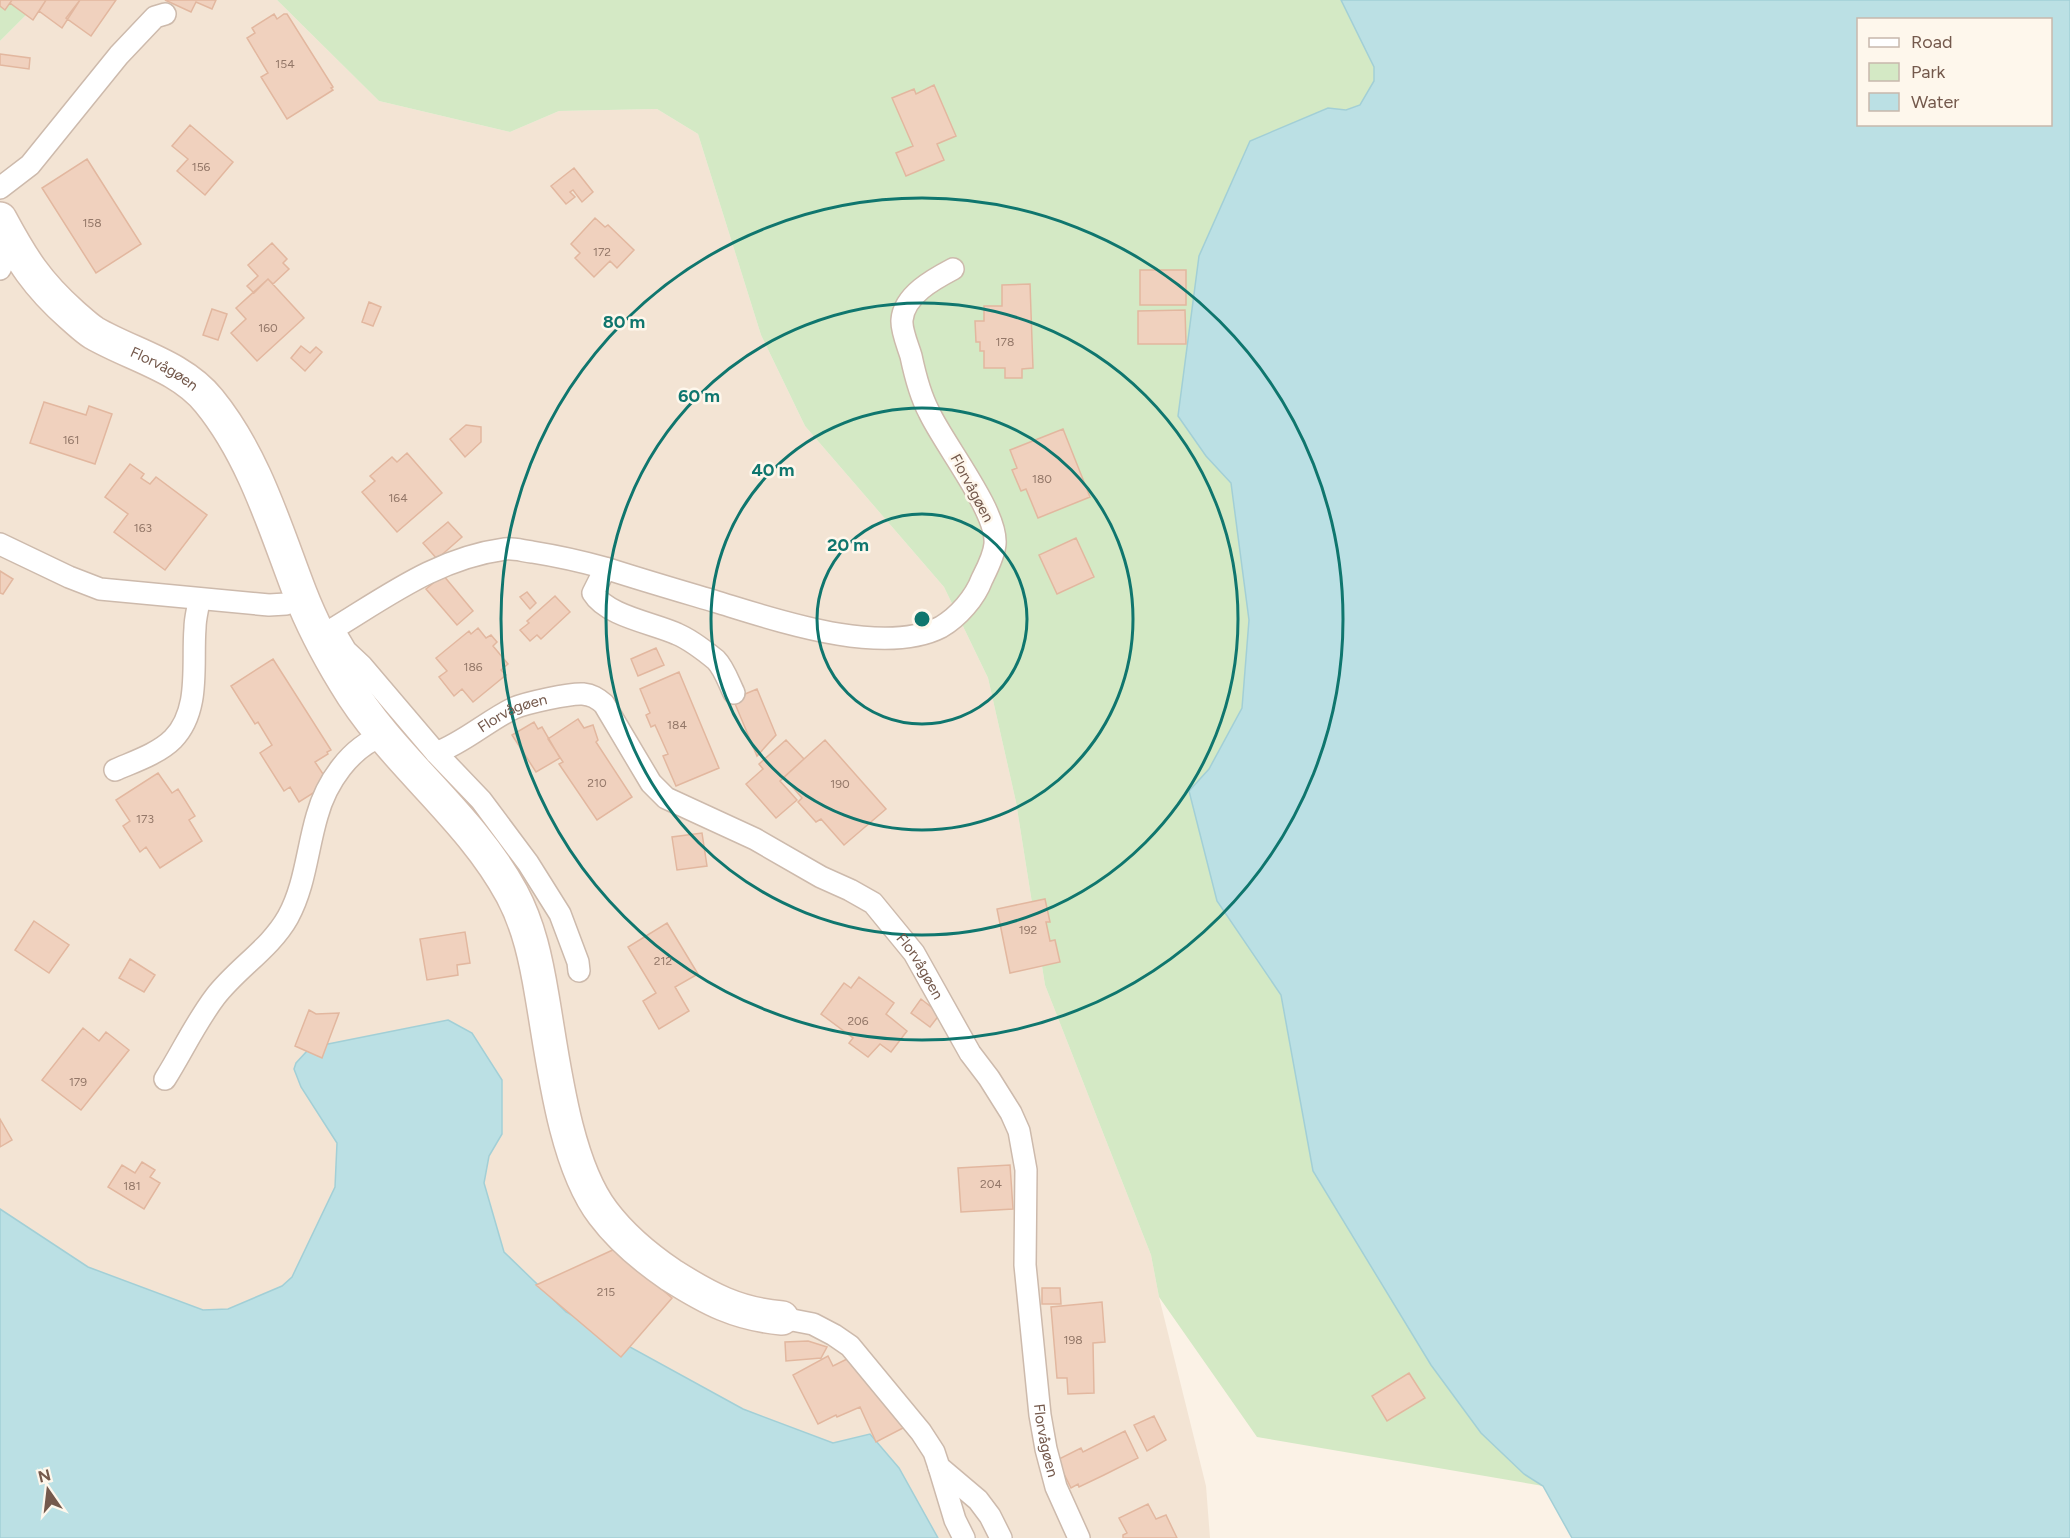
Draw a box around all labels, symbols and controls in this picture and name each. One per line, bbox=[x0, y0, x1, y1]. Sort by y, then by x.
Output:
legend bbox=[1857, 18, 2052, 126]
text: Road bbox=[1911, 31, 1952, 53]
house number: 154 bbox=[275, 57, 295, 71]
text: Park bbox=[1911, 61, 1946, 83]
text: Water bbox=[1911, 91, 1959, 113]
house number: 156 bbox=[192, 160, 211, 174]
house number: 158 bbox=[82, 216, 102, 230]
house number: 172 bbox=[593, 245, 611, 259]
text: 80 m bbox=[603, 311, 645, 333]
house number: 160 bbox=[258, 321, 278, 335]
house number: 178 bbox=[996, 335, 1014, 349]
street label: Florvågøen bbox=[128, 343, 202, 395]
text: 60 m bbox=[678, 385, 720, 407]
house number: 161 bbox=[63, 433, 79, 447]
street label: Florvågøen bbox=[947, 451, 997, 525]
text: 40 m bbox=[751, 459, 795, 481]
house number: 180 bbox=[1032, 472, 1052, 486]
house number: 164 bbox=[388, 491, 408, 505]
house number: 163 bbox=[134, 521, 152, 535]
text: 20 m bbox=[827, 534, 869, 556]
centre of rings bbox=[912, 609, 932, 629]
house number: 186 bbox=[463, 660, 483, 674]
street label: Florvågøen bbox=[474, 690, 549, 736]
house number: 184 bbox=[667, 718, 687, 732]
house number: 210 bbox=[587, 776, 607, 790]
house number: 190 bbox=[830, 777, 850, 791]
house number: 173 bbox=[136, 812, 154, 826]
house number: 192 bbox=[1019, 923, 1037, 937]
street label: Florvågøen bbox=[892, 930, 947, 1002]
house number: 212 bbox=[654, 954, 672, 968]
house number: 206 bbox=[847, 1014, 869, 1028]
house number: 179 bbox=[69, 1075, 87, 1089]
house number: 204 bbox=[980, 1177, 1002, 1191]
house number: 181 bbox=[123, 1179, 141, 1193]
house number: 215 bbox=[597, 1285, 615, 1299]
house number: 198 bbox=[1063, 1333, 1083, 1347]
street label: Florvågøen bbox=[1030, 1403, 1062, 1479]
north arrow bbox=[18, 1460, 78, 1520]
text: N bbox=[36, 1465, 53, 1487]

